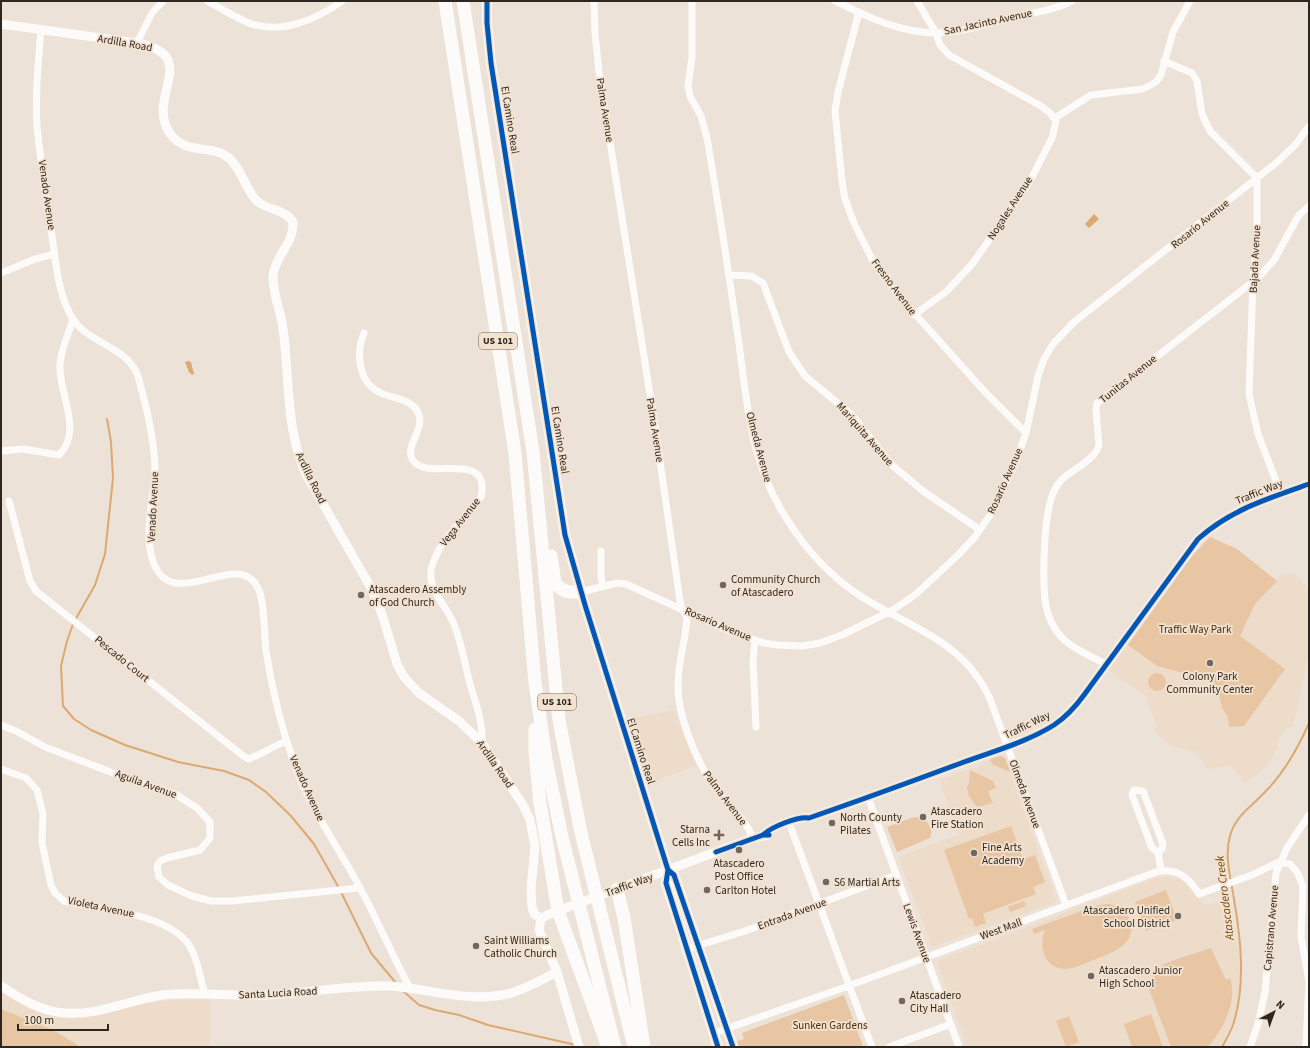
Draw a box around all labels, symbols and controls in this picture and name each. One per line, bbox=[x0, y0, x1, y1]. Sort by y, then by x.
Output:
street label: San Jacinto Avenue bbox=[943, 5, 1034, 39]
street label: Ardilla Road bbox=[96, 31, 154, 55]
street label: Palma Avenue bbox=[593, 77, 618, 144]
street label: El Camino Real bbox=[497, 85, 523, 155]
street label: Venado Avenue bbox=[35, 159, 59, 232]
street label: Nogales Avenue bbox=[984, 173, 1036, 243]
street label: Rosario Avenue bbox=[1168, 196, 1233, 252]
street label: Bajada Avenue bbox=[1246, 224, 1264, 293]
street label: Fresno Avenue bbox=[868, 256, 920, 319]
road number: US 101 bbox=[479, 333, 517, 349]
street label: Tunitas Avenue bbox=[1096, 351, 1160, 407]
street label: Palma Avenue bbox=[643, 397, 668, 464]
street label: Mariquita Avenue bbox=[833, 399, 897, 470]
street label: El Camino Real bbox=[547, 405, 573, 475]
street label: Olmeda Avenue bbox=[742, 410, 776, 484]
street label: Rosario Avenue bbox=[984, 445, 1026, 516]
street label: Ardilla Road bbox=[292, 450, 330, 506]
street label: Venado Avenue bbox=[144, 471, 162, 543]
street label: Traffic Way bbox=[1233, 476, 1285, 508]
street label: Vega Avenue bbox=[436, 494, 484, 549]
place label: Community Church of Atascadero bbox=[731, 572, 820, 600]
marker: Community Church of Atascadero bbox=[718, 580, 728, 590]
place label: Atascadero Assembly of God Church bbox=[369, 582, 466, 610]
marker: Atascadero Assembly of God Church bbox=[356, 590, 366, 600]
street label: Rosario Avenue bbox=[682, 603, 754, 645]
park label: Traffic Way Park bbox=[1159, 622, 1232, 637]
street label: Pescado Court bbox=[91, 632, 153, 686]
marker: Colony Park Community Center bbox=[1205, 658, 1215, 668]
place label: Colony Park Community Center bbox=[1167, 669, 1254, 697]
road number: US 101 bbox=[538, 694, 576, 710]
street label: Traffic Way bbox=[1001, 707, 1053, 743]
street label: El Camino Real bbox=[623, 716, 659, 786]
street label: Ardilla Road bbox=[473, 737, 517, 791]
street label: Venado Avenue bbox=[286, 753, 328, 824]
street label: Olmeda Avenue bbox=[1006, 757, 1045, 831]
street label: Aguila Avenue bbox=[113, 766, 179, 802]
street label: Palma Avenue bbox=[699, 768, 751, 829]
place label: Atascadero Fire Station bbox=[931, 804, 983, 832]
place label: North County Pilates bbox=[840, 810, 902, 838]
marker: Atascadero Fire Station bbox=[918, 812, 928, 822]
marker: North County Pilates bbox=[827, 818, 837, 828]
place label: Starna Cells Inc bbox=[672, 822, 710, 850]
marker: Starna Cells Inc bbox=[713, 829, 725, 841]
place label: Fine Arts Academy bbox=[982, 840, 1024, 868]
marker: Atascadero Post Office bbox=[734, 845, 744, 855]
marker: Fine Arts Academy bbox=[969, 848, 979, 858]
water label: Atascadero Creek bbox=[1211, 855, 1239, 942]
place label: Atascadero Post Office bbox=[713, 856, 765, 884]
street label: Traffic Way bbox=[603, 869, 655, 901]
place label: S6 Martial Arts bbox=[834, 875, 900, 890]
marker: S6 Martial Arts bbox=[821, 877, 831, 887]
place label: Carlton Hotel bbox=[715, 883, 776, 898]
street label: Capistrano Avenue bbox=[1260, 884, 1282, 971]
marker: Carlton Hotel bbox=[702, 885, 712, 895]
street label: Violeta Avenue bbox=[66, 893, 136, 921]
street label: Entrada Avenue bbox=[755, 894, 829, 933]
street label: Lewis Avenue bbox=[899, 901, 935, 965]
place label: Atascadero Unified School District bbox=[1083, 903, 1170, 931]
marker: Atascadero Unified School District bbox=[1173, 911, 1183, 921]
street label: West Mall bbox=[978, 914, 1024, 943]
place label: Saint Williams Catholic Church bbox=[484, 933, 557, 961]
marker: Saint Williams Catholic Church bbox=[471, 941, 481, 951]
place label: Atascadero Junior High School bbox=[1099, 963, 1182, 991]
marker: Atascadero Junior High School bbox=[1086, 971, 1096, 981]
street label: Santa Lucia Road bbox=[238, 983, 318, 1003]
place label: Atascadero City Hall bbox=[910, 988, 961, 1016]
north arrow bbox=[1254, 992, 1294, 1032]
marker: Atascadero City Hall bbox=[897, 996, 907, 1006]
text: N bbox=[1273, 997, 1288, 1013]
scale bar bbox=[18, 1006, 108, 1032]
text: 100 m bbox=[24, 1012, 54, 1029]
park label: Sunken Gardens bbox=[792, 1018, 868, 1033]

